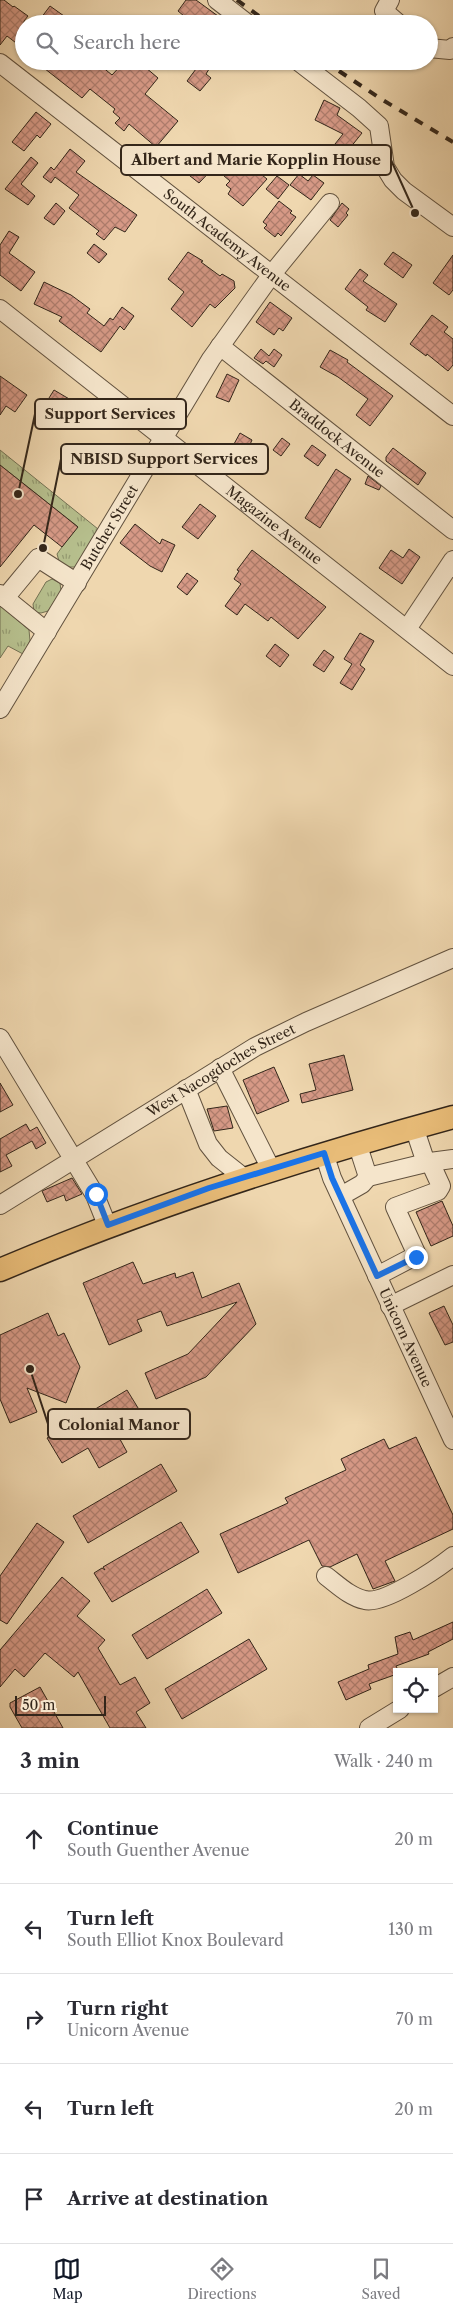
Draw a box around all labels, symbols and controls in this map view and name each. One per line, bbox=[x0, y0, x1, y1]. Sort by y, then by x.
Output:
search box bbox=[15, 15, 438, 70]
icon: search bbox=[33, 29, 61, 57]
text: Search here bbox=[73, 31, 181, 54]
callout: Albert and Marie Kopplin House bbox=[121, 145, 391, 175]
text: Albert and Marie Kopplin House bbox=[130, 150, 381, 169]
street label: South Academy Avenue bbox=[160, 185, 295, 295]
street label: Braddock Avenue bbox=[286, 395, 388, 482]
callout: Support Services bbox=[35, 399, 186, 429]
text: Support Services bbox=[45, 404, 175, 423]
callout: NBISD Support Services bbox=[61, 444, 268, 474]
text: NBISD Support Services bbox=[70, 449, 258, 468]
street label: Butcher Street bbox=[77, 481, 142, 573]
street label: Magazine Avenue bbox=[223, 482, 326, 568]
street label: West Nacogdoches Street bbox=[143, 1020, 298, 1121]
route start bbox=[85, 1183, 108, 1206]
route end bbox=[405, 1246, 428, 1269]
street label: Unicorn Avenue bbox=[375, 1285, 436, 1390]
callout: Colonial Manor bbox=[48, 1409, 190, 1439]
text: Colonial Manor bbox=[58, 1415, 180, 1434]
map controls bbox=[393, 1668, 438, 1713]
button: locate bbox=[393, 1668, 438, 1713]
scale bar bbox=[15, 1693, 106, 1716]
text: 50 m bbox=[22, 1696, 55, 1714]
text: 3 min bbox=[20, 1748, 80, 1773]
text: Walk · 240 m bbox=[334, 1751, 433, 1771]
text: Continue bbox=[67, 1817, 159, 1840]
icon: ahead bbox=[20, 1825, 48, 1853]
text: 20 m bbox=[394, 1829, 433, 1849]
text: South Guenther Avenue bbox=[67, 1840, 249, 1860]
text: Turn left bbox=[67, 1907, 154, 1930]
icon: left bbox=[20, 1915, 48, 1943]
text: 130 m bbox=[388, 1919, 433, 1939]
text: South Elliot Knox Boulevard bbox=[67, 1930, 284, 1950]
text: Turn right bbox=[67, 1997, 168, 2020]
icon: right bbox=[20, 2005, 48, 2033]
text: 70 m bbox=[396, 2009, 433, 2029]
text: Unicorn Avenue bbox=[67, 2020, 189, 2040]
icon: left bbox=[20, 2095, 48, 2123]
text: Turn left bbox=[67, 2097, 154, 2120]
text: 20 m bbox=[394, 2099, 433, 2119]
icon: arrive bbox=[20, 2185, 48, 2213]
text: Arrive at destination bbox=[67, 2187, 268, 2210]
tab: Map bbox=[52, 2255, 83, 2303]
tab: Directions bbox=[187, 2255, 257, 2303]
tab: Saved bbox=[362, 2255, 400, 2303]

